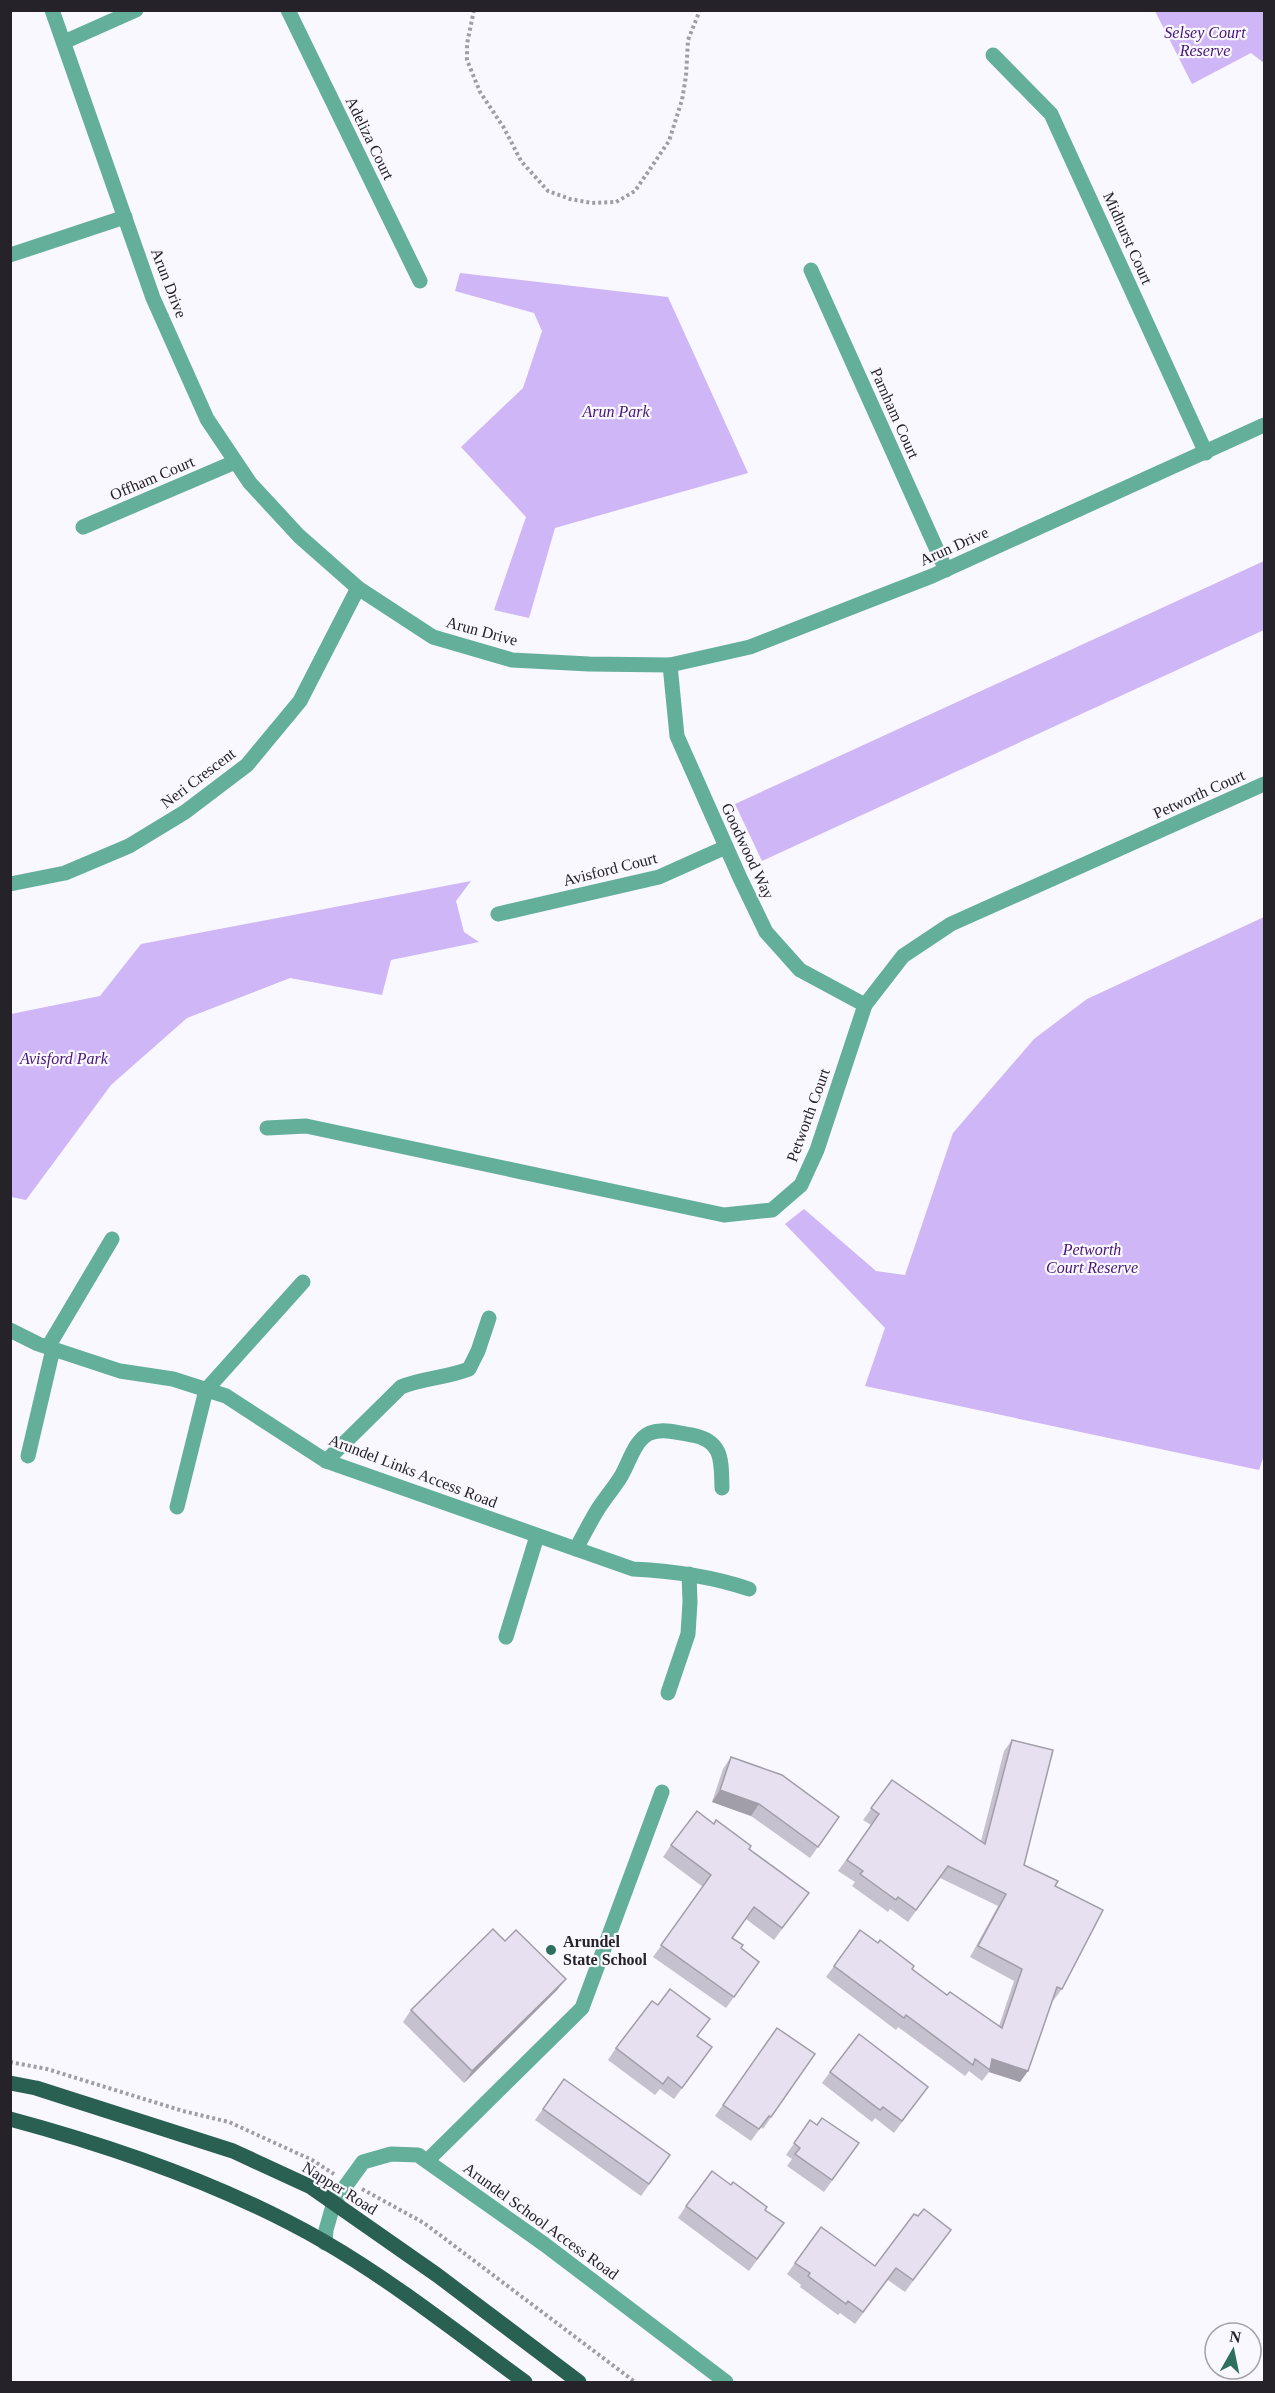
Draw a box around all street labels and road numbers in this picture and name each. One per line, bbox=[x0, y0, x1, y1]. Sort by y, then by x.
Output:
street label: Adeliza Court bbox=[343, 94, 398, 183]
street label: Midhurst Court bbox=[1100, 189, 1156, 287]
street label: Arun Drive bbox=[148, 246, 190, 320]
street label: Parnham Court bbox=[867, 365, 923, 461]
street label: Offham Court bbox=[107, 452, 197, 503]
street label: Arun Drive bbox=[917, 523, 991, 569]
street label: Arun Drive bbox=[444, 613, 520, 649]
street label: Neri Crescent bbox=[158, 744, 239, 811]
street label: Petworth Court bbox=[1151, 766, 1248, 822]
street label: Goodwood Way bbox=[717, 800, 778, 902]
street label: Avisford Court bbox=[561, 849, 659, 889]
street label: Petworth Court bbox=[783, 1065, 833, 1164]
street label: Arundel Links Access Road bbox=[326, 1431, 500, 1511]
street label: Napper Road bbox=[299, 2158, 380, 2219]
street label: Arundel School Access Road bbox=[460, 2159, 622, 2283]

